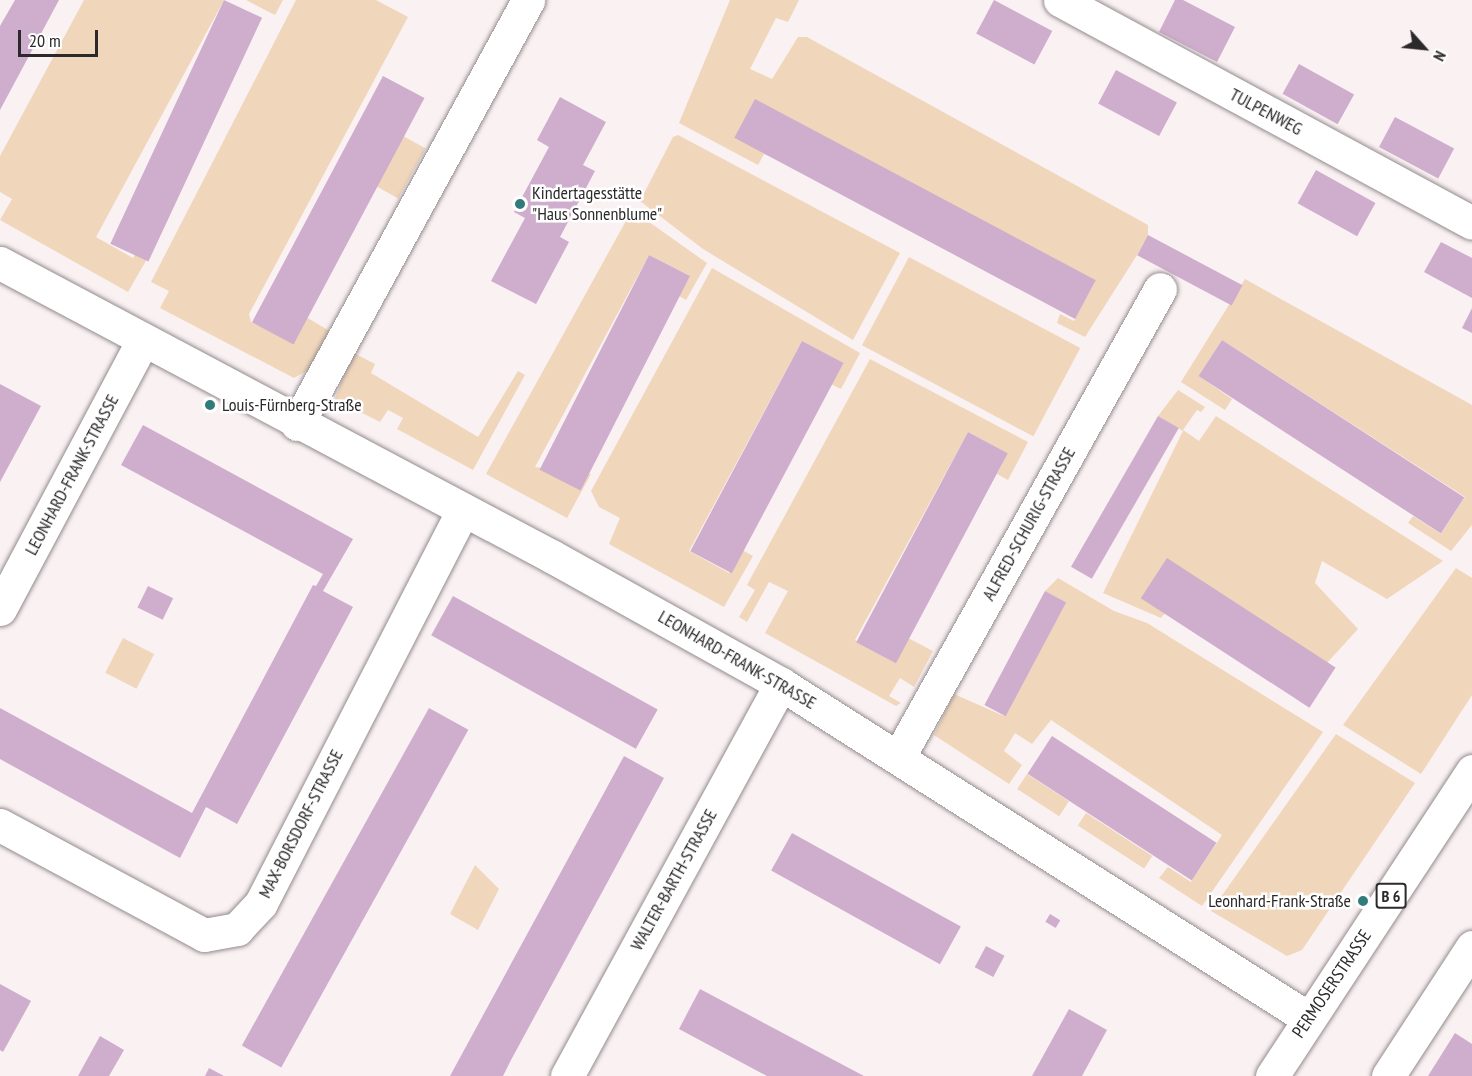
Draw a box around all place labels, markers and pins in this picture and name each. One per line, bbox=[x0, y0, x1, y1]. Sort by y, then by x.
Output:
place label: Kindertagesstätte "Haus Sonnenblume" bbox=[532, 183, 662, 226]
marker: Kindertagesstätte "Haus Sonnenblume" bbox=[513, 197, 527, 211]
place label: Louis-Fürnberg-Straße bbox=[222, 394, 362, 416]
marker: Louis-Fürnberg-Straße bbox=[203, 398, 217, 412]
place label: Leonhard-Frank-Straße bbox=[1208, 890, 1351, 912]
marker: Leonhard-Frank-Straße bbox=[1356, 894, 1370, 908]

